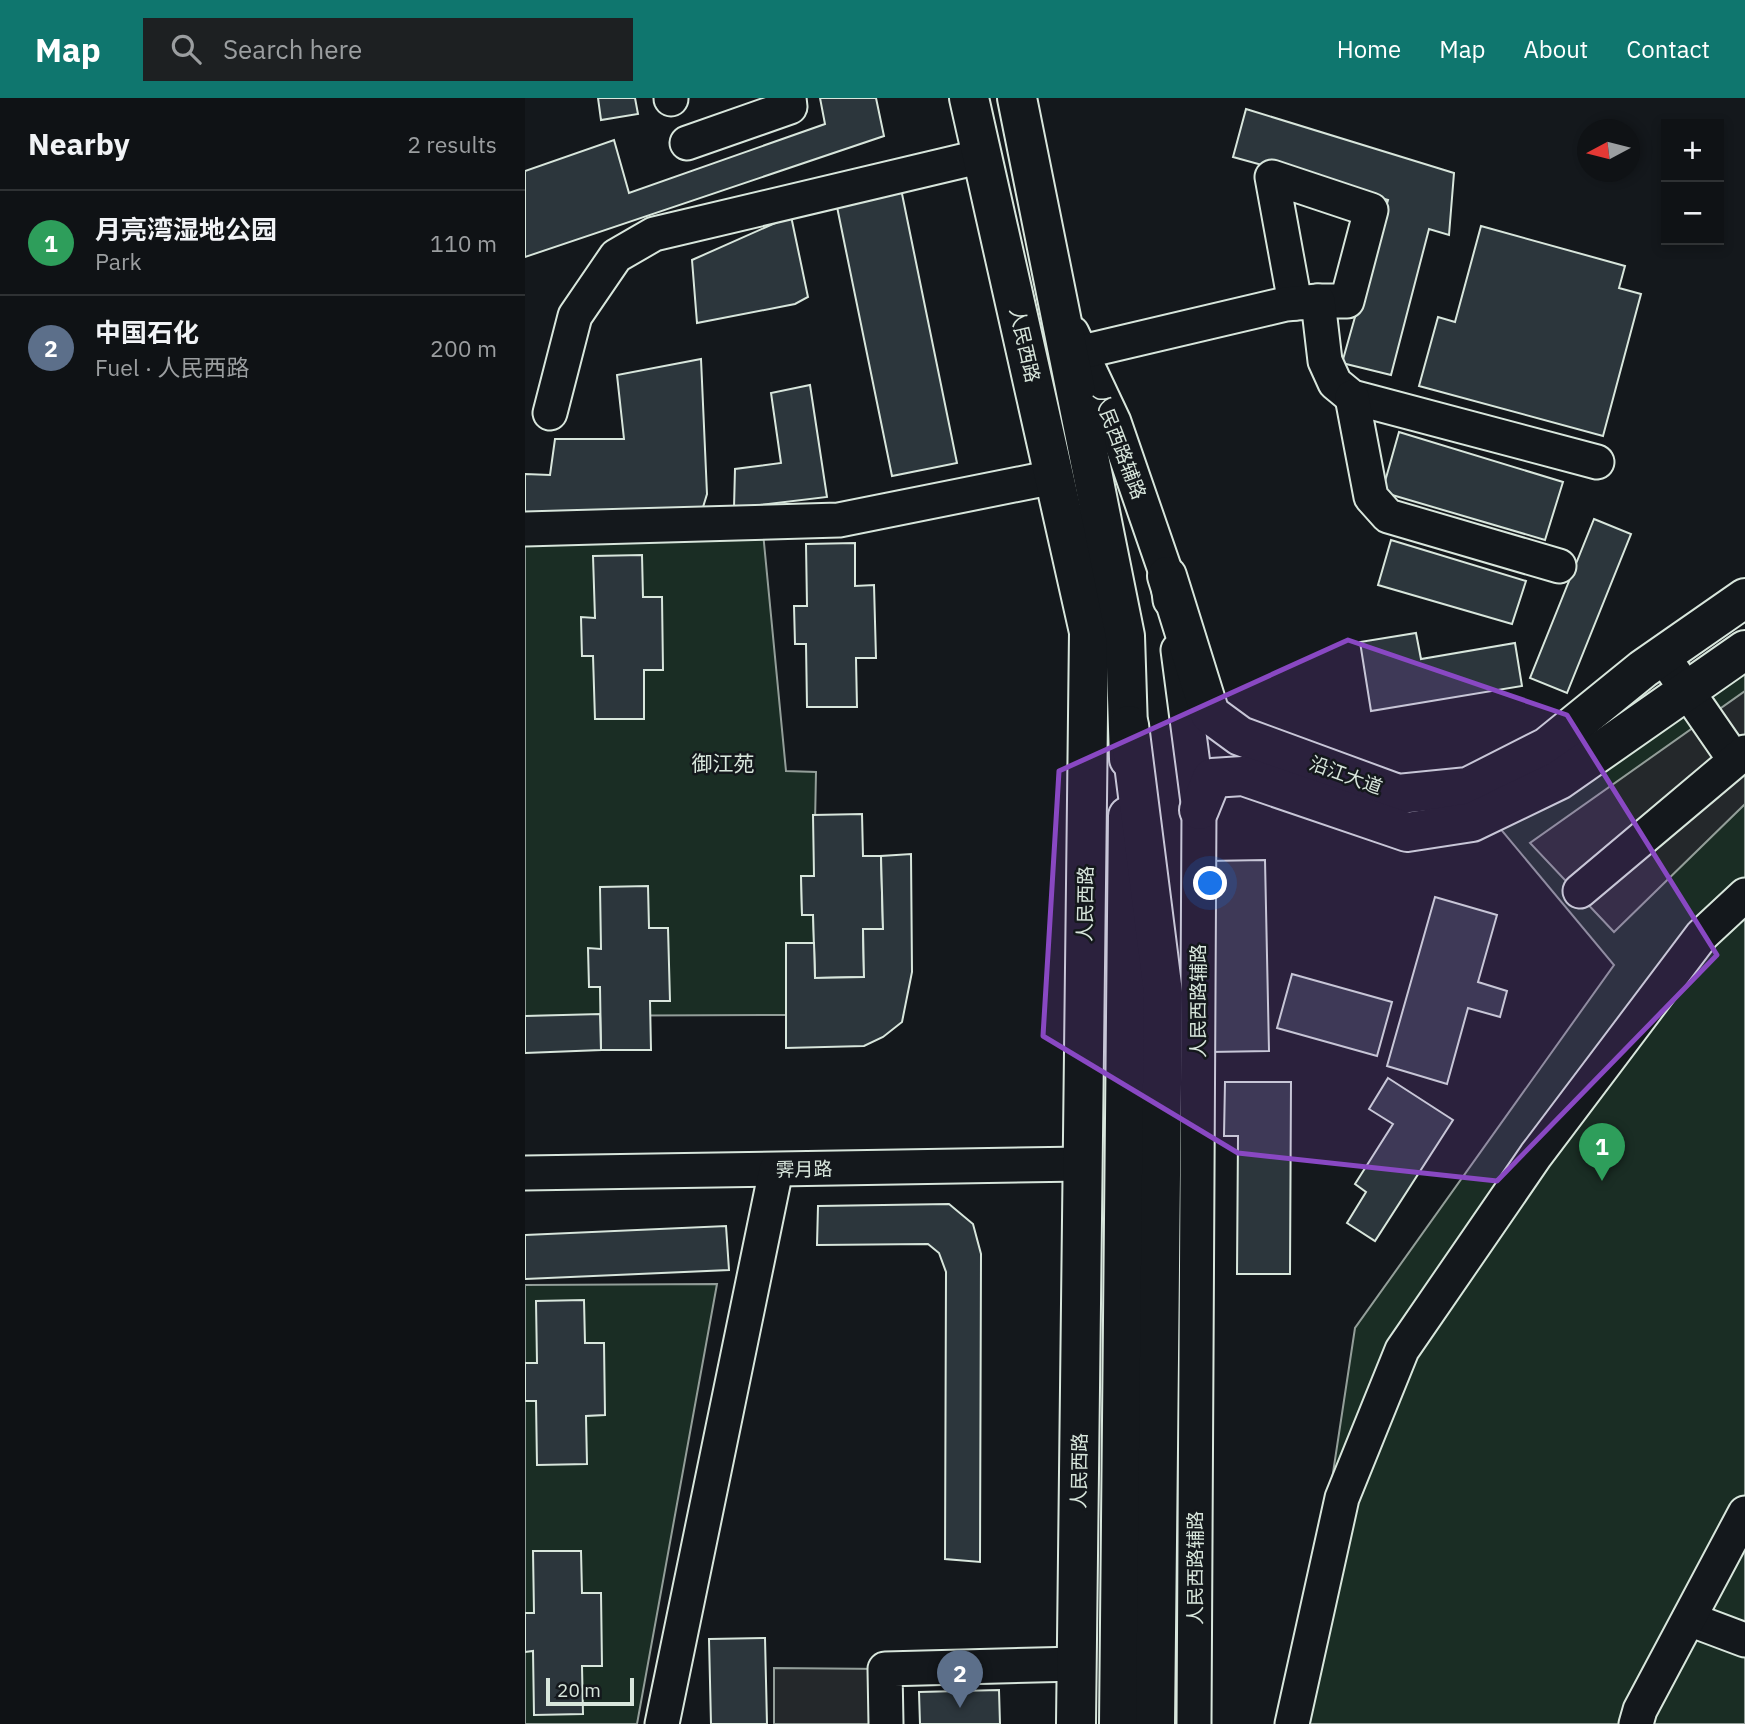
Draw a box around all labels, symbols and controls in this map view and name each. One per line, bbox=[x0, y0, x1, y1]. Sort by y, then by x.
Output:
search box bbox=[143, 18, 633, 81]
text: Map bbox=[35, 28, 101, 71]
icon: search bbox=[167, 30, 205, 68]
text: Search here bbox=[223, 32, 362, 66]
text: Home bbox=[1337, 33, 1401, 65]
text: Map bbox=[1439, 33, 1485, 65]
text: About bbox=[1523, 33, 1588, 65]
text: Contact bbox=[1626, 33, 1710, 65]
north arrow bbox=[1577, 119, 1640, 182]
map controls bbox=[1661, 119, 1724, 245]
button: + bbox=[1661, 119, 1724, 182]
text: Nearby bbox=[28, 124, 130, 163]
text: 2 results bbox=[407, 129, 497, 159]
button: − bbox=[1661, 182, 1724, 245]
text: 月亮湾湿地公园 bbox=[95, 212, 277, 246]
text: 1 bbox=[44, 228, 58, 258]
text: 110 m bbox=[430, 228, 497, 258]
text: Park bbox=[95, 246, 142, 276]
street label: 人民西路 bbox=[1005, 305, 1045, 385]
text: 中国石化 bbox=[95, 315, 199, 349]
text: 2 bbox=[44, 333, 58, 363]
text: 200 m bbox=[430, 333, 497, 363]
text: Fuel · 人民西路 bbox=[95, 352, 250, 382]
street label: 人民西路辅路 bbox=[1088, 387, 1152, 503]
district label: 御江苑 bbox=[692, 749, 755, 777]
street label: 沿江大道 bbox=[1306, 751, 1386, 799]
street label: 人民西路 bbox=[1072, 866, 1098, 942]
your location bbox=[1193, 866, 1227, 900]
street label: 人民西路辅路 bbox=[1186, 944, 1210, 1058]
pin: 1 bbox=[1579, 1123, 1625, 1181]
street label: 霁月路 bbox=[775, 1157, 833, 1181]
street label: 人民西路 bbox=[1066, 1433, 1092, 1509]
street label: 人民西路辅路 bbox=[1183, 1511, 1207, 1625]
pin: 2 bbox=[937, 1650, 983, 1708]
scale bar bbox=[546, 1675, 633, 1707]
text: 20 m bbox=[557, 1678, 601, 1702]

